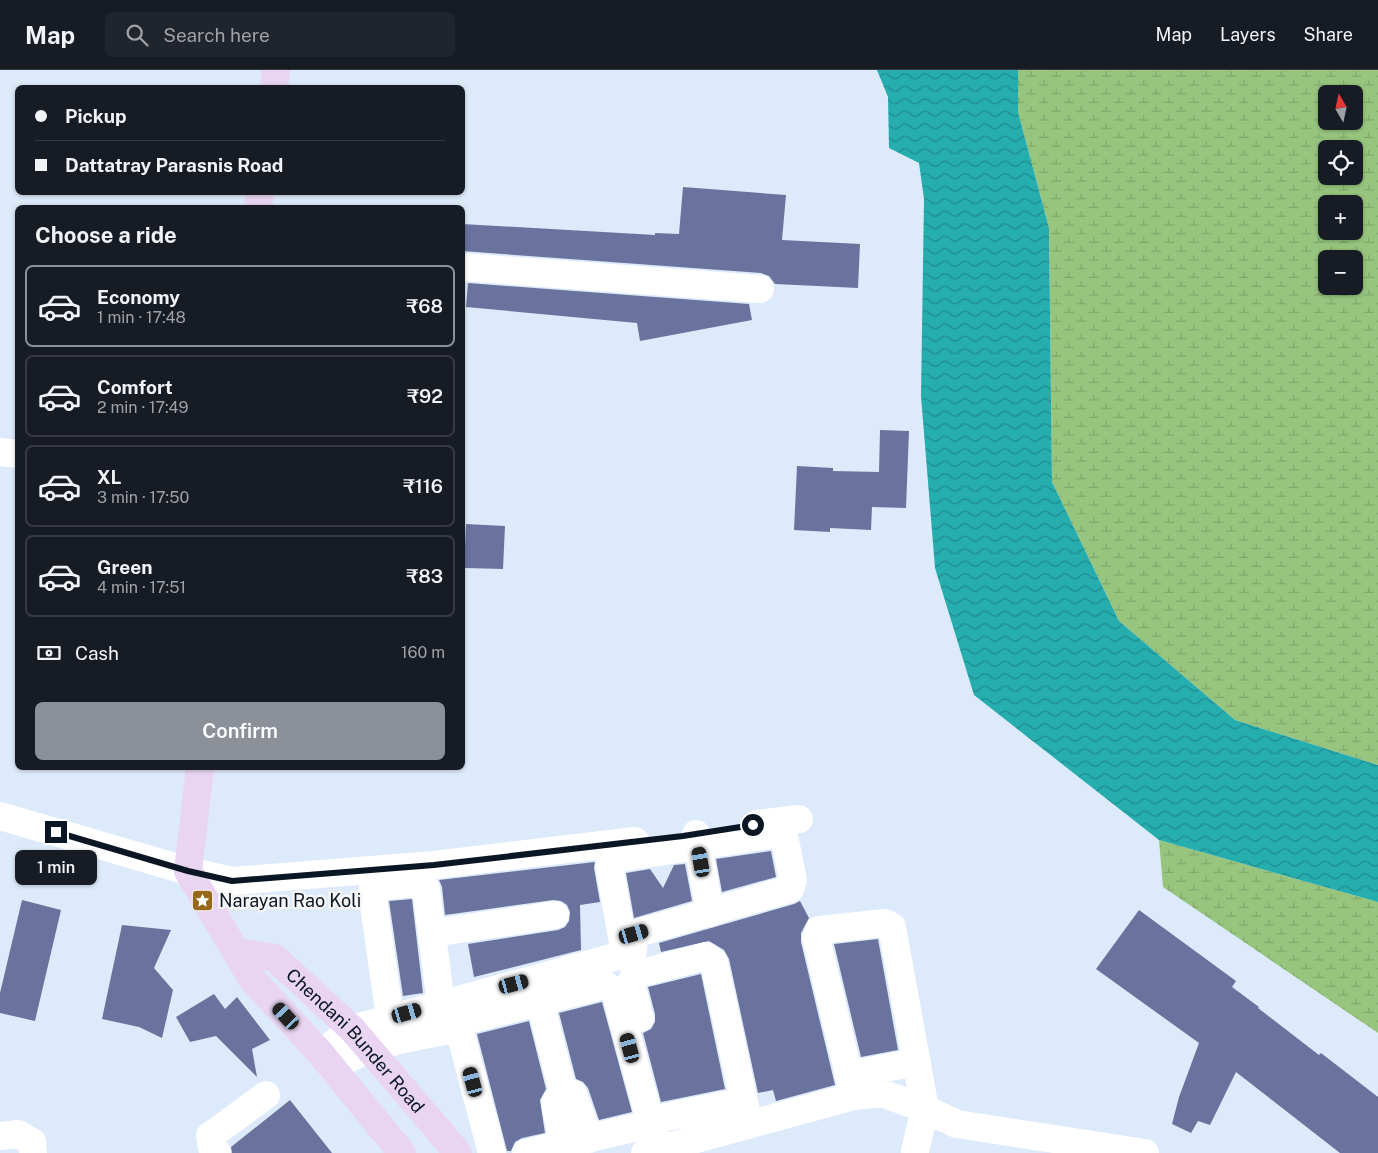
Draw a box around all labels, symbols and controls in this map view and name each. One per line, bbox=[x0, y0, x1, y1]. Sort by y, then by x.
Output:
search box bbox=[105, 12, 455, 57]
text: Map bbox=[25, 21, 75, 49]
icon: search bbox=[123, 21, 151, 49]
text: Search here bbox=[163, 24, 270, 46]
text: Map bbox=[1156, 24, 1192, 45]
text: Layers bbox=[1220, 24, 1276, 45]
text: Share bbox=[1304, 24, 1353, 45]
north arrow bbox=[1318, 85, 1362, 130]
map controls bbox=[1318, 85, 1363, 295]
text: Pickup bbox=[65, 105, 127, 127]
button: locate bbox=[1318, 140, 1363, 185]
text: Dattatray Parasnis Road bbox=[65, 154, 283, 176]
button: + bbox=[1318, 195, 1363, 240]
text: Choose a ride bbox=[35, 222, 177, 248]
button: − bbox=[1318, 250, 1363, 295]
icon: car bbox=[37, 284, 82, 329]
text: Economy bbox=[97, 286, 180, 308]
text: ₹68 bbox=[407, 295, 443, 317]
text: 1 min · 17:48 bbox=[97, 308, 186, 327]
icon: car bbox=[37, 374, 82, 419]
text: Comfort bbox=[97, 376, 173, 398]
text: ₹92 bbox=[407, 385, 443, 407]
text: 2 min · 17:49 bbox=[97, 398, 189, 417]
icon: car bbox=[37, 464, 82, 509]
text: XL bbox=[97, 466, 122, 488]
text: ₹116 bbox=[403, 475, 443, 497]
text: 3 min · 17:50 bbox=[97, 488, 189, 507]
icon: car bbox=[37, 554, 82, 599]
text: Green bbox=[97, 556, 152, 578]
text: ₹83 bbox=[406, 565, 443, 587]
text: 4 min · 17:51 bbox=[97, 578, 186, 597]
icon: cash bbox=[35, 639, 63, 667]
text: Cash bbox=[75, 642, 119, 664]
text: 160 m bbox=[401, 643, 445, 662]
button: Confirm bbox=[35, 702, 445, 760]
route start bbox=[742, 814, 764, 836]
route end bbox=[45, 821, 67, 843]
car bbox=[691, 846, 710, 878]
callout: 1 min bbox=[15, 850, 97, 884]
text: 1 min bbox=[37, 858, 75, 877]
place icon: Narayan Rao Koli bbox=[191, 888, 215, 912]
place label: Narayan Rao Koli bbox=[219, 890, 361, 911]
car bbox=[617, 923, 650, 945]
street label: Chendani Bunder Road bbox=[282, 964, 429, 1117]
car bbox=[497, 973, 530, 995]
car bbox=[270, 1000, 301, 1032]
car bbox=[390, 1002, 423, 1024]
car bbox=[618, 1032, 641, 1064]
car bbox=[461, 1066, 484, 1098]

